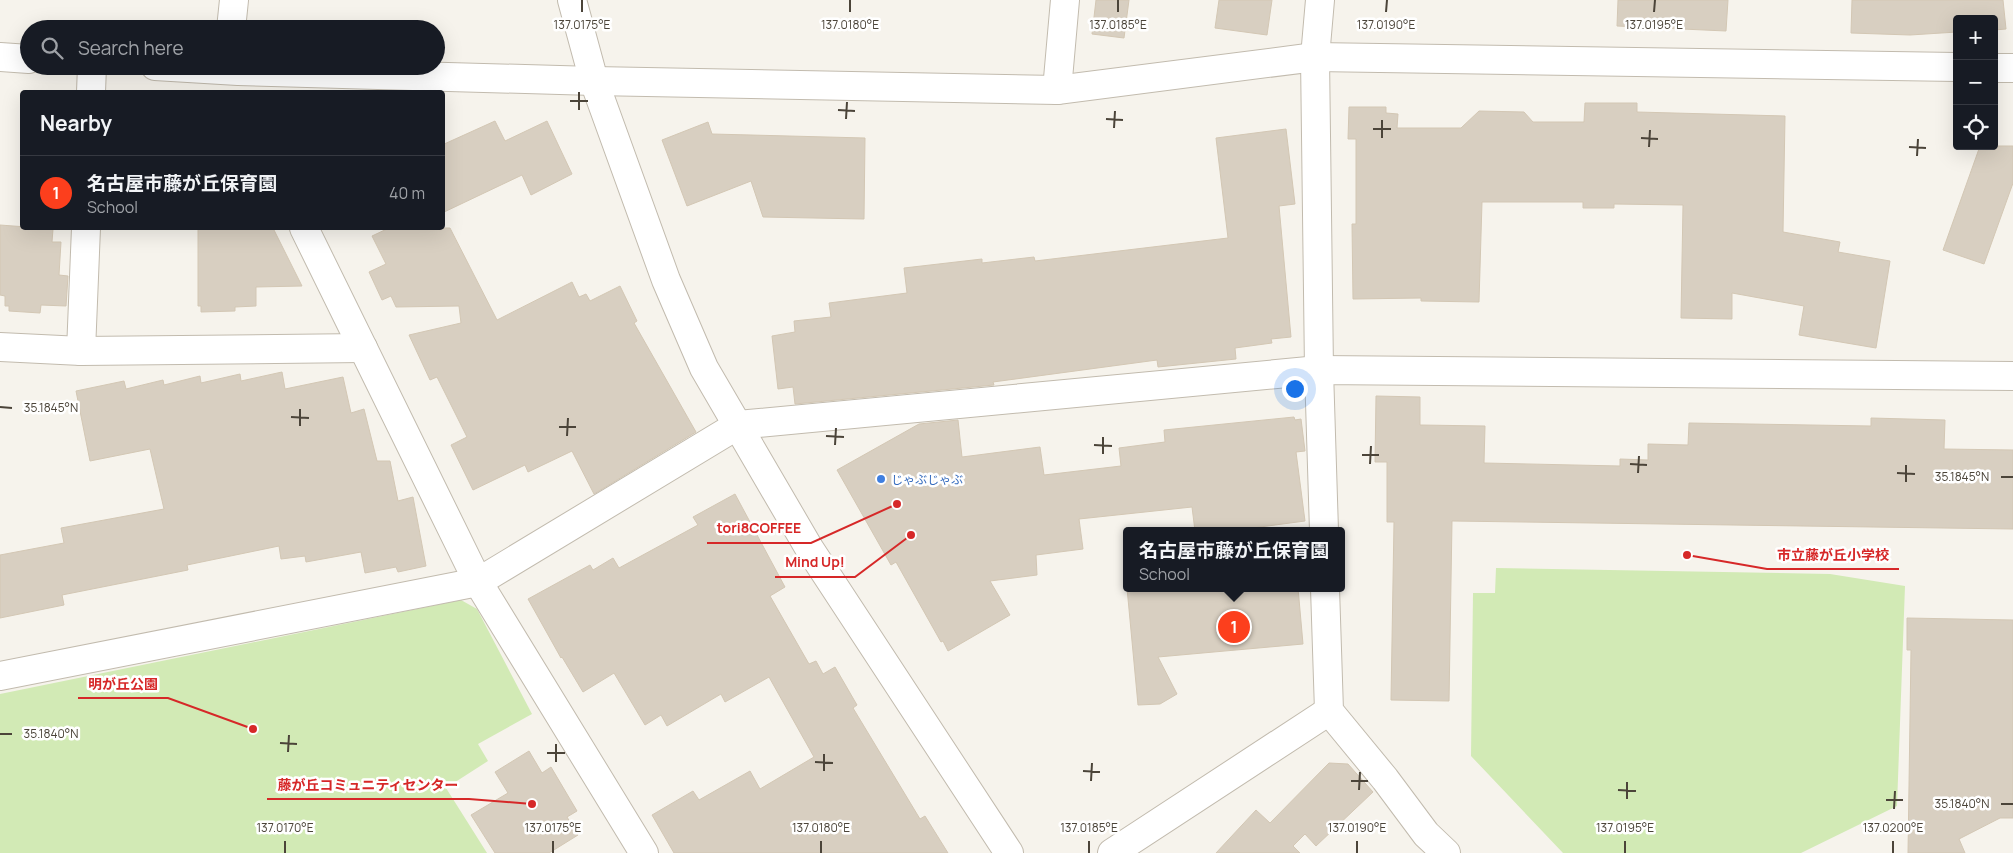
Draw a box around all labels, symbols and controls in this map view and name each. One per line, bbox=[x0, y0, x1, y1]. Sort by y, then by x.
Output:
map controls bbox=[1953, 15, 1998, 150]
button: + bbox=[1953, 15, 1998, 60]
text: 137.0175°E bbox=[554, 16, 611, 33]
text: 137.0180°E bbox=[821, 16, 879, 33]
text: 137.0185°E bbox=[1089, 16, 1147, 33]
text: 137.0190°E bbox=[1357, 16, 1415, 33]
text: 137.0195°E bbox=[1625, 16, 1683, 33]
search box bbox=[20, 20, 445, 75]
icon: search bbox=[38, 34, 66, 62]
text: Search here bbox=[78, 35, 184, 61]
button: − bbox=[1953, 60, 1998, 105]
button: locate bbox=[1953, 105, 1998, 150]
text: Nearby bbox=[40, 109, 112, 137]
text: 名古屋市藤が丘保育園 bbox=[87, 170, 277, 196]
text: 1 bbox=[52, 182, 60, 204]
text: 40 m bbox=[389, 182, 425, 204]
text: School bbox=[87, 196, 138, 218]
your location bbox=[1282, 376, 1308, 402]
text: 35.1845°N bbox=[24, 399, 78, 416]
text: 35.1845°N bbox=[1935, 468, 1989, 485]
place label: じゃぶじゃぶ bbox=[891, 471, 963, 488]
marker: じゃぶじゃぶ bbox=[875, 473, 887, 485]
callout: tori8COFFEE bbox=[707, 514, 811, 543]
text: tori8COFFEE bbox=[717, 518, 801, 537]
popup bbox=[1123, 527, 1345, 592]
text: 名古屋市藤が丘保育園 bbox=[1139, 537, 1329, 563]
callout: 市立藤が丘小学校 bbox=[1767, 540, 1899, 569]
text: 市立藤が丘小学校 bbox=[1777, 545, 1889, 564]
callout: Mind Up! bbox=[775, 548, 855, 577]
text: Mind Up! bbox=[785, 552, 845, 571]
text: School bbox=[1139, 563, 1190, 585]
pin: 1 bbox=[1218, 608, 1250, 646]
callout: 明が丘公園 bbox=[78, 669, 168, 698]
text: 明が丘公園 bbox=[88, 674, 158, 693]
text: 35.1840°N bbox=[24, 725, 78, 742]
callout: 藤が丘コミュニティセンター bbox=[267, 770, 469, 799]
text: 藤が丘コミュニティセンター bbox=[277, 775, 459, 794]
text: 35.1840°N bbox=[1935, 795, 1989, 812]
text: 137.0170°E bbox=[256, 819, 314, 836]
text: 137.0175°E bbox=[525, 819, 582, 836]
text: 137.0180°E bbox=[792, 819, 850, 836]
text: 137.0185°E bbox=[1060, 819, 1118, 836]
text: 137.0190°E bbox=[1328, 819, 1386, 836]
text: 137.0195°E bbox=[1596, 819, 1654, 836]
text: 137.0200°E bbox=[1863, 819, 1923, 836]

